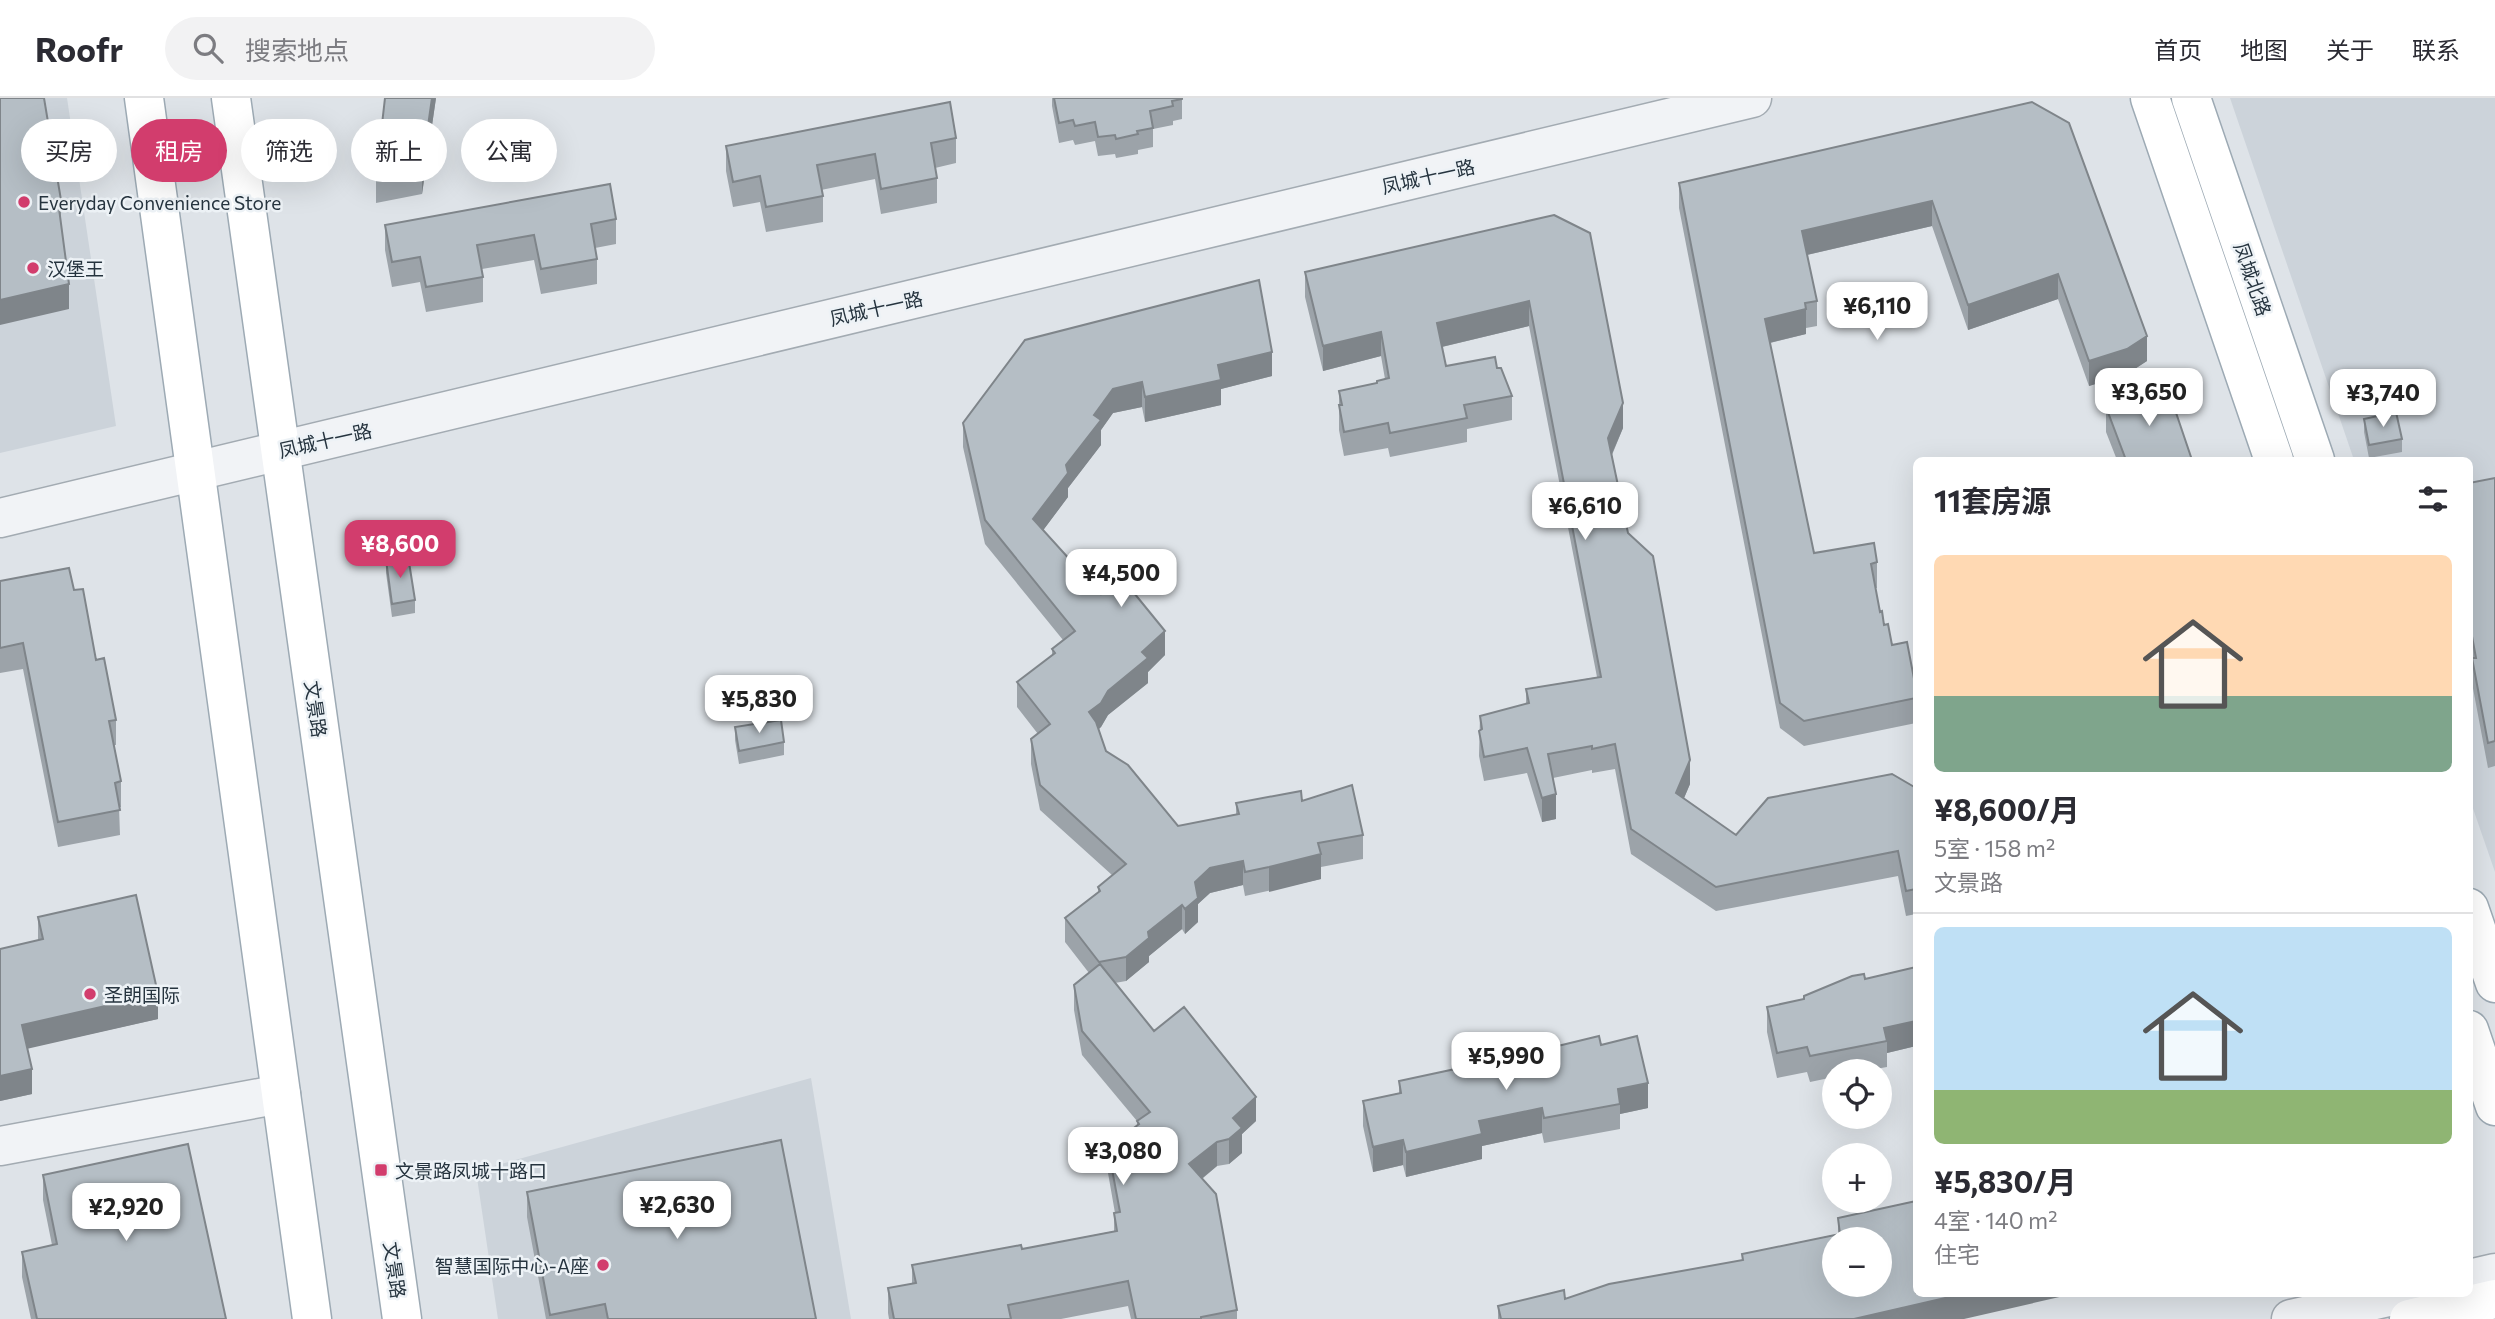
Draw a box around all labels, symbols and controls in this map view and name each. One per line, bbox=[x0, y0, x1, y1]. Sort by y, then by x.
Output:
search box bbox=[165, 17, 655, 80]
text: Roofr bbox=[35, 28, 123, 69]
icon: search bbox=[189, 29, 227, 67]
text: 搜索地点 bbox=[245, 34, 349, 65]
text: 首页 bbox=[2154, 35, 2202, 64]
text: 地图 bbox=[2240, 35, 2288, 64]
text: 关于 bbox=[2326, 35, 2374, 64]
text: 联系 bbox=[2412, 35, 2460, 64]
chip: 买房 bbox=[21, 119, 117, 182]
chip: 租房 bbox=[131, 119, 227, 182]
chip: 筛选 bbox=[241, 119, 337, 182]
chip: 新上 bbox=[351, 119, 447, 182]
chip: 公寓 bbox=[461, 119, 557, 182]
street label: 凤城十一路 bbox=[1379, 154, 1477, 198]
place label: Everyday Convenience Store bbox=[38, 191, 281, 214]
marker: Everyday Convenience Store bbox=[16, 194, 32, 210]
street label: 凤城北路 bbox=[2230, 239, 2276, 319]
place label: 汉堡王 bbox=[47, 257, 104, 280]
marker: 汉堡王 bbox=[25, 260, 41, 276]
pin: ¥6,110 bbox=[1820, 282, 1934, 342]
street label: 凤城十一路 bbox=[827, 286, 925, 330]
text: ¥6,110 bbox=[1843, 291, 1911, 319]
pin: ¥3,650 bbox=[2092, 368, 2206, 428]
pin: ¥3,740 bbox=[2326, 370, 2440, 429]
text: ¥3,650 bbox=[2111, 377, 2187, 405]
text: ¥3,740 bbox=[2346, 378, 2420, 406]
street label: 凤城十一路 bbox=[276, 418, 374, 462]
icon: filters bbox=[2414, 480, 2452, 518]
text: 11套房源 bbox=[1934, 481, 2051, 518]
pin: ¥6,610 bbox=[1528, 482, 1642, 542]
text: ¥6,610 bbox=[1548, 491, 1622, 519]
pin: ¥8,600 bbox=[343, 520, 457, 580]
text: ¥8,600 bbox=[361, 529, 439, 557]
pin: ¥4,500 bbox=[1064, 550, 1178, 609]
text: ¥4,500 bbox=[1082, 558, 1160, 586]
icon: home bbox=[2130, 601, 2256, 727]
pin: ¥5,830 bbox=[702, 676, 816, 735]
street label: 文景路 bbox=[301, 679, 331, 739]
text: ¥5,830 bbox=[721, 684, 797, 712]
text: ¥8,600/月 bbox=[1934, 790, 2080, 827]
text: 5室 · 158 m² bbox=[1934, 834, 2055, 862]
text: 文景路 bbox=[1934, 868, 2003, 896]
icon: home bbox=[2130, 973, 2256, 1099]
place label: 圣朗国际 bbox=[104, 983, 180, 1006]
marker: 圣朗国际 bbox=[82, 986, 98, 1002]
pin: ¥5,990 bbox=[1449, 1032, 1563, 1092]
text: ¥5,990 bbox=[1467, 1041, 1545, 1069]
map controls bbox=[1822, 1059, 1892, 1297]
button: locate bbox=[1822, 1059, 1892, 1129]
pin: ¥3,080 bbox=[1066, 1128, 1180, 1187]
text: ¥3,080 bbox=[1084, 1136, 1162, 1164]
button: + bbox=[1822, 1143, 1892, 1213]
place label: 文景路凤城十路口 bbox=[395, 1159, 547, 1182]
marker: 文景路凤城十路口 bbox=[373, 1162, 389, 1178]
text: ¥5,830/月 bbox=[1934, 1162, 2076, 1199]
pin: ¥2,630 bbox=[620, 1182, 734, 1241]
pin: ¥2,920 bbox=[69, 1184, 183, 1243]
text: ¥2,630 bbox=[639, 1190, 715, 1218]
text: ¥2,920 bbox=[88, 1192, 164, 1220]
text: 4室 · 140 m² bbox=[1934, 1206, 2057, 1234]
button: − bbox=[1822, 1227, 1892, 1297]
street label: 文景路 bbox=[380, 1240, 410, 1300]
text: 住宅 bbox=[1934, 1240, 1980, 1268]
place label: 智慧国际中心-A座 bbox=[435, 1254, 589, 1277]
marker: 智慧国际中心-A座 bbox=[595, 1257, 611, 1273]

